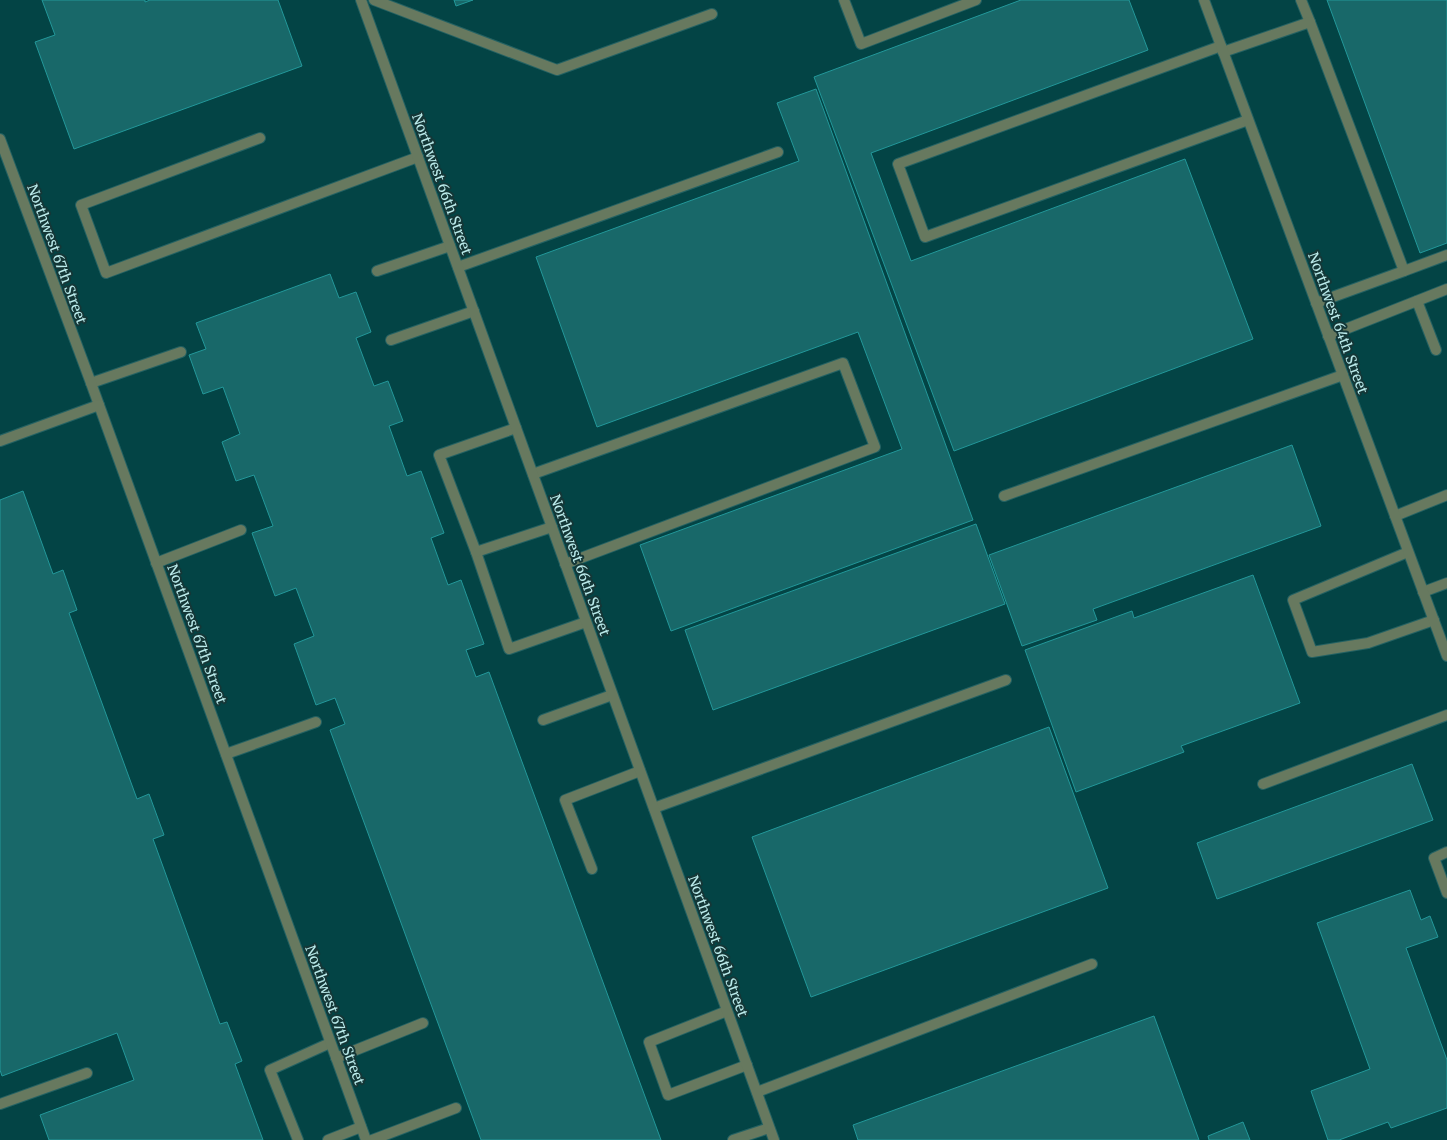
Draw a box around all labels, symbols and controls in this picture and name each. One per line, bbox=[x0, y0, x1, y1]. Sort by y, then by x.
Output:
street label: Northwest 66th Street bbox=[408, 111, 476, 258]
street label: Northwest 67th Street bbox=[23, 182, 91, 327]
street label: Northwest 64th Street bbox=[1304, 250, 1372, 397]
street label: Northwest 66th Street bbox=[546, 492, 614, 639]
street label: Northwest 67th Street bbox=[163, 562, 231, 707]
street label: Northwest 66th Street bbox=[684, 873, 752, 1020]
street label: Northwest 67th Street bbox=[301, 943, 369, 1088]

